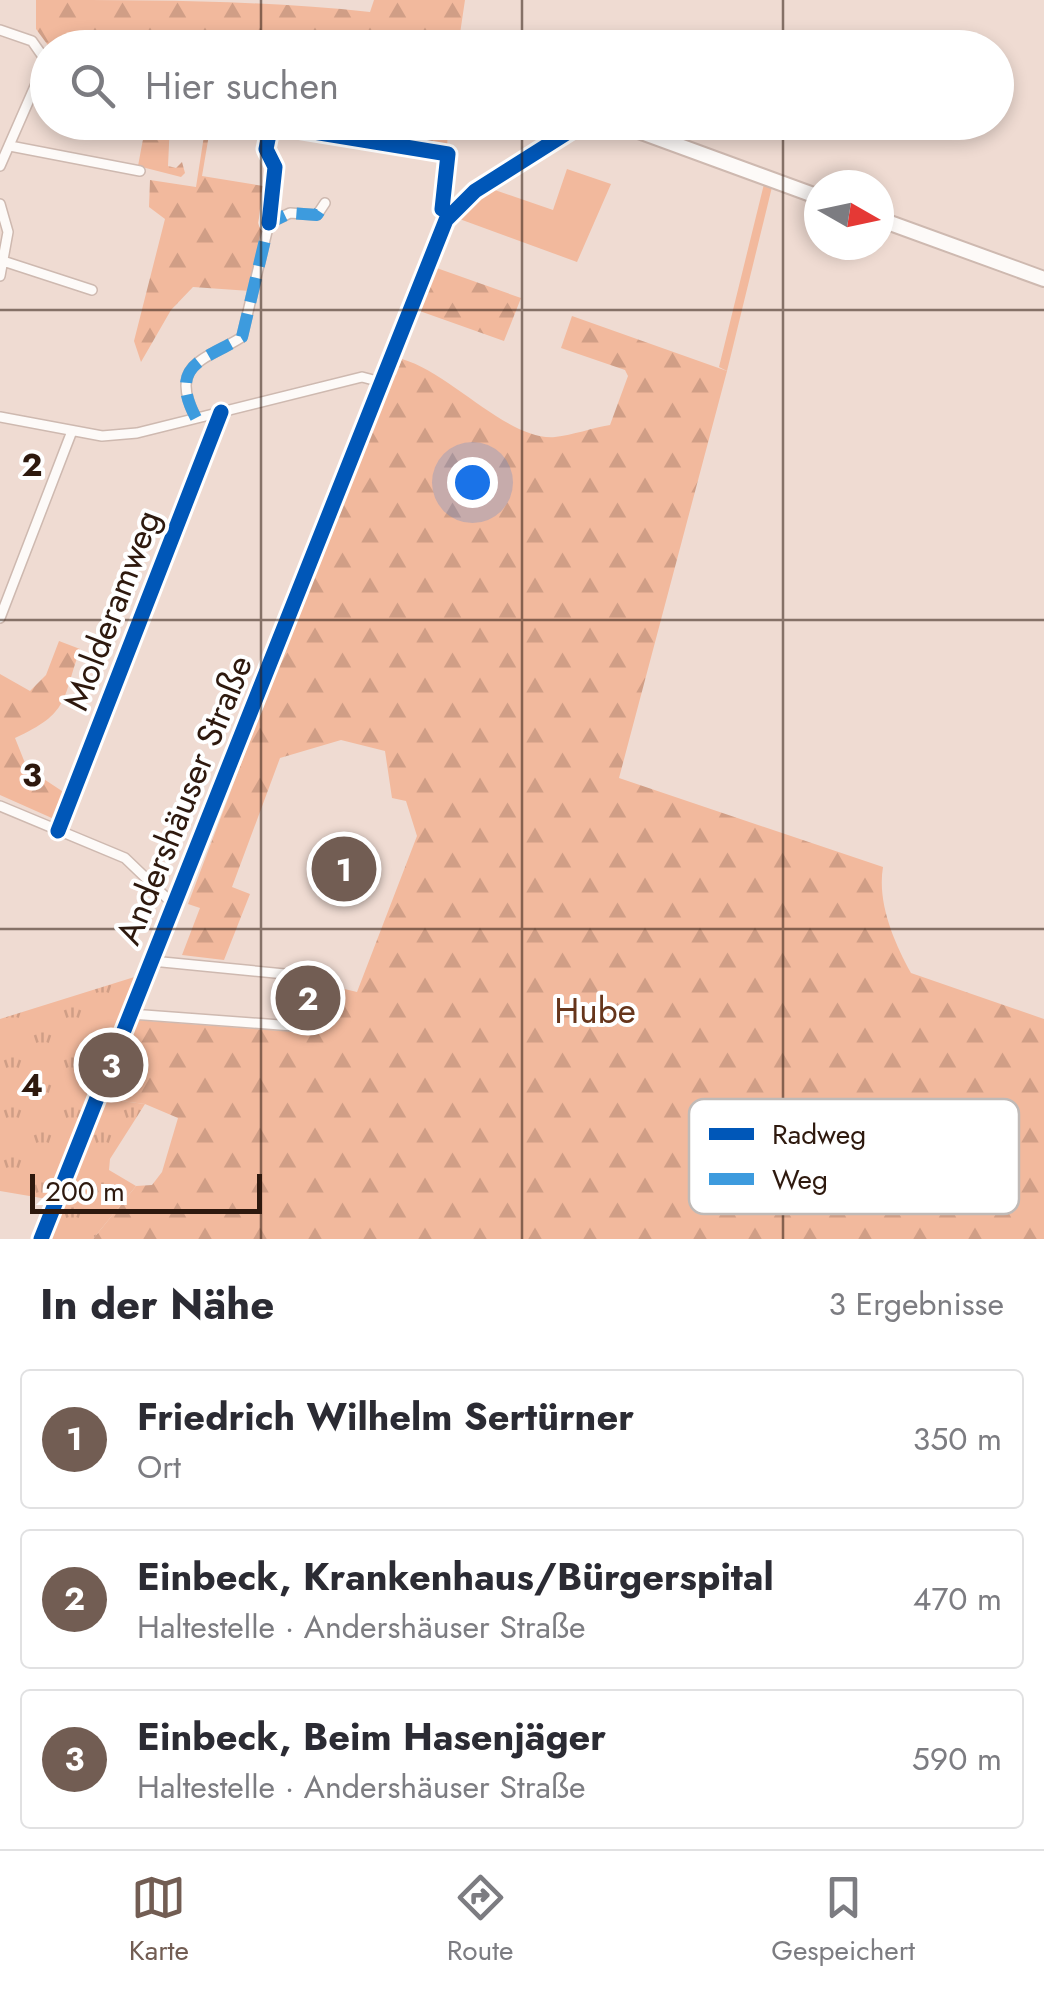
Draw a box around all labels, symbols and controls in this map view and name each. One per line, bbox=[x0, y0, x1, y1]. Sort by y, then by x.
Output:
search box bbox=[30, 30, 1014, 140]
icon: search bbox=[65, 58, 120, 113]
text: Hier suchen bbox=[145, 58, 339, 113]
north arrow bbox=[804, 170, 894, 260]
text: 2 bbox=[22, 442, 43, 488]
your location bbox=[447, 457, 498, 508]
street label: Molderamweg bbox=[51, 503, 173, 717]
street label: Andershäuser Straße bbox=[103, 648, 265, 952]
text: 3 bbox=[22, 752, 42, 798]
pin: 1 bbox=[312, 832, 376, 906]
pin: 2 bbox=[276, 960, 340, 1036]
park label: Hube bbox=[554, 986, 636, 1036]
pin: 3 bbox=[78, 1028, 144, 1102]
text: 4 bbox=[21, 1062, 43, 1108]
legend bbox=[689, 1099, 1019, 1214]
text: Radweg bbox=[772, 1114, 866, 1155]
text: Weg bbox=[772, 1159, 828, 1200]
scale bar bbox=[30, 1169, 262, 1214]
text: 200 m bbox=[45, 1171, 125, 1212]
text: In der Nähe bbox=[40, 1274, 274, 1335]
text: 3 Ergebnisse bbox=[828, 1281, 1004, 1327]
text: Friedrich Wilhelm Sertürner bbox=[137, 1389, 634, 1444]
text: 1 bbox=[66, 1416, 83, 1462]
text: 350 m bbox=[913, 1416, 1002, 1462]
text: Ort bbox=[137, 1444, 181, 1490]
text: Einbeck, Krankenhaus/Bürgerspital bbox=[137, 1549, 774, 1604]
text: 2 bbox=[64, 1576, 85, 1622]
text: 470 m bbox=[913, 1576, 1002, 1622]
text: Haltestelle · Andershäuser Straße bbox=[137, 1604, 586, 1650]
text: Einbeck, Beim Hasenjäger bbox=[137, 1709, 606, 1764]
text: 3 bbox=[65, 1736, 84, 1782]
text: 590 m bbox=[912, 1736, 1002, 1782]
text: Haltestelle · Andershäuser Straße bbox=[137, 1764, 586, 1810]
tab: Karte bbox=[129, 1870, 189, 1971]
tab: Route bbox=[447, 1870, 513, 1971]
tab: Gespeichert bbox=[771, 1870, 915, 1971]

